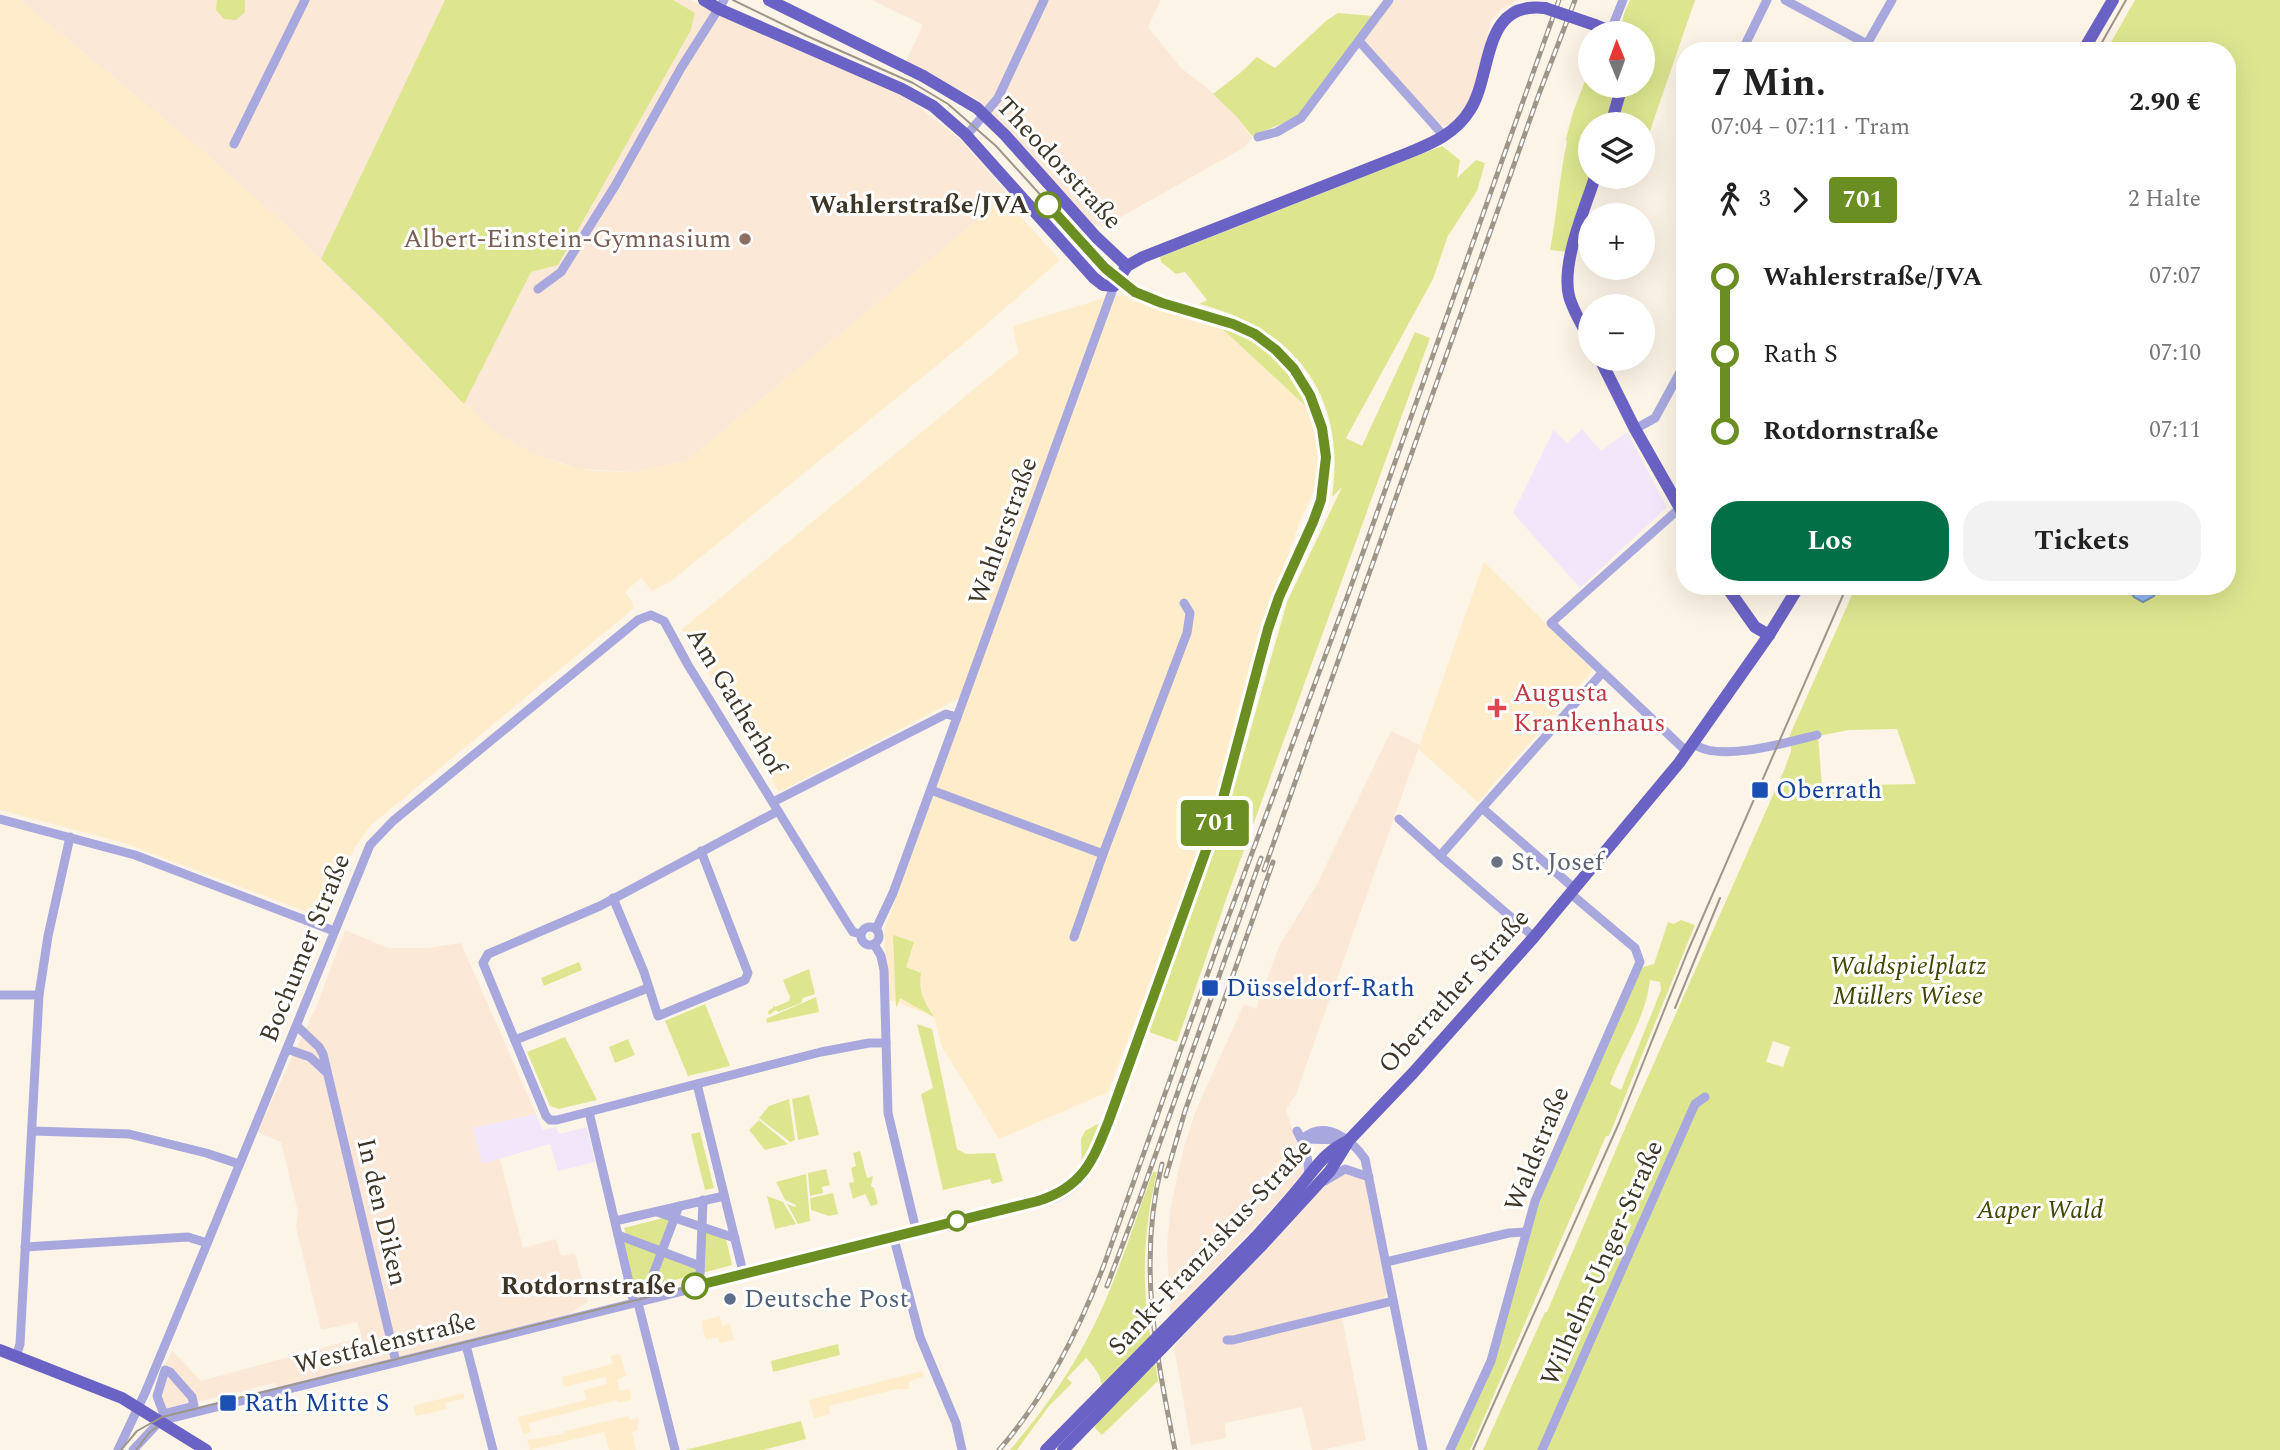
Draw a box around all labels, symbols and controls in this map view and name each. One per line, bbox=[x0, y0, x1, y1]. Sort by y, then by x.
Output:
north arrow bbox=[1578, 21, 1656, 98]
map controls bbox=[1578, 21, 1655, 371]
text: 7 Min. bbox=[1711, 55, 1826, 113]
text: 2.90 € bbox=[2129, 82, 2201, 122]
street label: Theodorstraße bbox=[986, 87, 1132, 239]
text: 07:04 – 07:11 · Tram bbox=[1711, 110, 1910, 145]
button: layers bbox=[1578, 112, 1655, 189]
icon: walk bbox=[1711, 181, 1749, 219]
icon: forward bbox=[1781, 181, 1819, 219]
text: 3 bbox=[1759, 182, 1771, 217]
text: 701 bbox=[1843, 182, 1883, 218]
text: 2 Halte bbox=[2128, 182, 2201, 217]
place label: Wahlerstraße/JVA bbox=[809, 185, 1029, 225]
marker: Wahlerstraße/JVA bbox=[1035, 192, 1061, 218]
button: + bbox=[1578, 203, 1655, 280]
place label: Albert-Einstein-Gymnasium bbox=[403, 219, 731, 259]
marker: Albert-Einstein-Gymnasium bbox=[737, 231, 753, 247]
text: Wahlerstraße/JVA bbox=[1763, 257, 1983, 297]
text: 07:07 bbox=[2149, 259, 2201, 294]
button: − bbox=[1578, 294, 1655, 371]
text: Rath S bbox=[1763, 334, 1838, 374]
text: 07:10 bbox=[2149, 336, 2201, 371]
text: Rotdornstraße bbox=[1763, 411, 1939, 451]
text: 07:11 bbox=[2149, 413, 2201, 448]
street label: Wahlerstraße bbox=[958, 451, 1048, 611]
button: Los bbox=[1711, 501, 1949, 581]
button: Tickets bbox=[1963, 501, 2201, 581]
street label: Am Gatherhof bbox=[676, 619, 797, 784]
place label: Augusta Krankenhaus bbox=[1513, 673, 1665, 743]
marker: Augusta Krankenhaus bbox=[1487, 698, 1507, 718]
place label: Oberrath bbox=[1776, 770, 1882, 810]
marker: Oberrath bbox=[1750, 780, 1770, 800]
line badge: 701 bbox=[1175, 800, 1255, 846]
text: 701 bbox=[1195, 805, 1235, 841]
place label: St. Josef bbox=[1511, 842, 1606, 882]
street label: Bochumer Straße bbox=[249, 848, 361, 1048]
marker: St. Josef bbox=[1489, 854, 1505, 870]
street label: Oberrather Straße bbox=[1369, 899, 1539, 1083]
park label: Waldspielplatz Müllers Wiese bbox=[1830, 946, 1986, 1016]
place label: Düsseldorf-Rath bbox=[1226, 968, 1415, 1008]
marker: Düsseldorf-Rath bbox=[1200, 978, 1220, 998]
street label: Waldstraße bbox=[1494, 1080, 1580, 1218]
street label: Sankt-Franziskus-Straße bbox=[1098, 1129, 1322, 1365]
street label: In den Diken bbox=[346, 1134, 418, 1290]
street label: Wilhelm-Unger-Straße bbox=[1530, 1134, 1674, 1392]
park label: Aaper Wald bbox=[1976, 1190, 2103, 1230]
unlabelled marker bbox=[947, 1211, 967, 1231]
place label: Rotdornstraße bbox=[500, 1266, 676, 1306]
marker: Rotdornstraße bbox=[682, 1273, 708, 1299]
place label: Deutsche Post bbox=[744, 1279, 909, 1319]
marker: Deutsche Post bbox=[722, 1291, 738, 1307]
street label: Westfalenstraße bbox=[290, 1301, 480, 1385]
place label: Rath Mitte S bbox=[244, 1383, 389, 1423]
marker: Rath Mitte S bbox=[218, 1393, 238, 1413]

